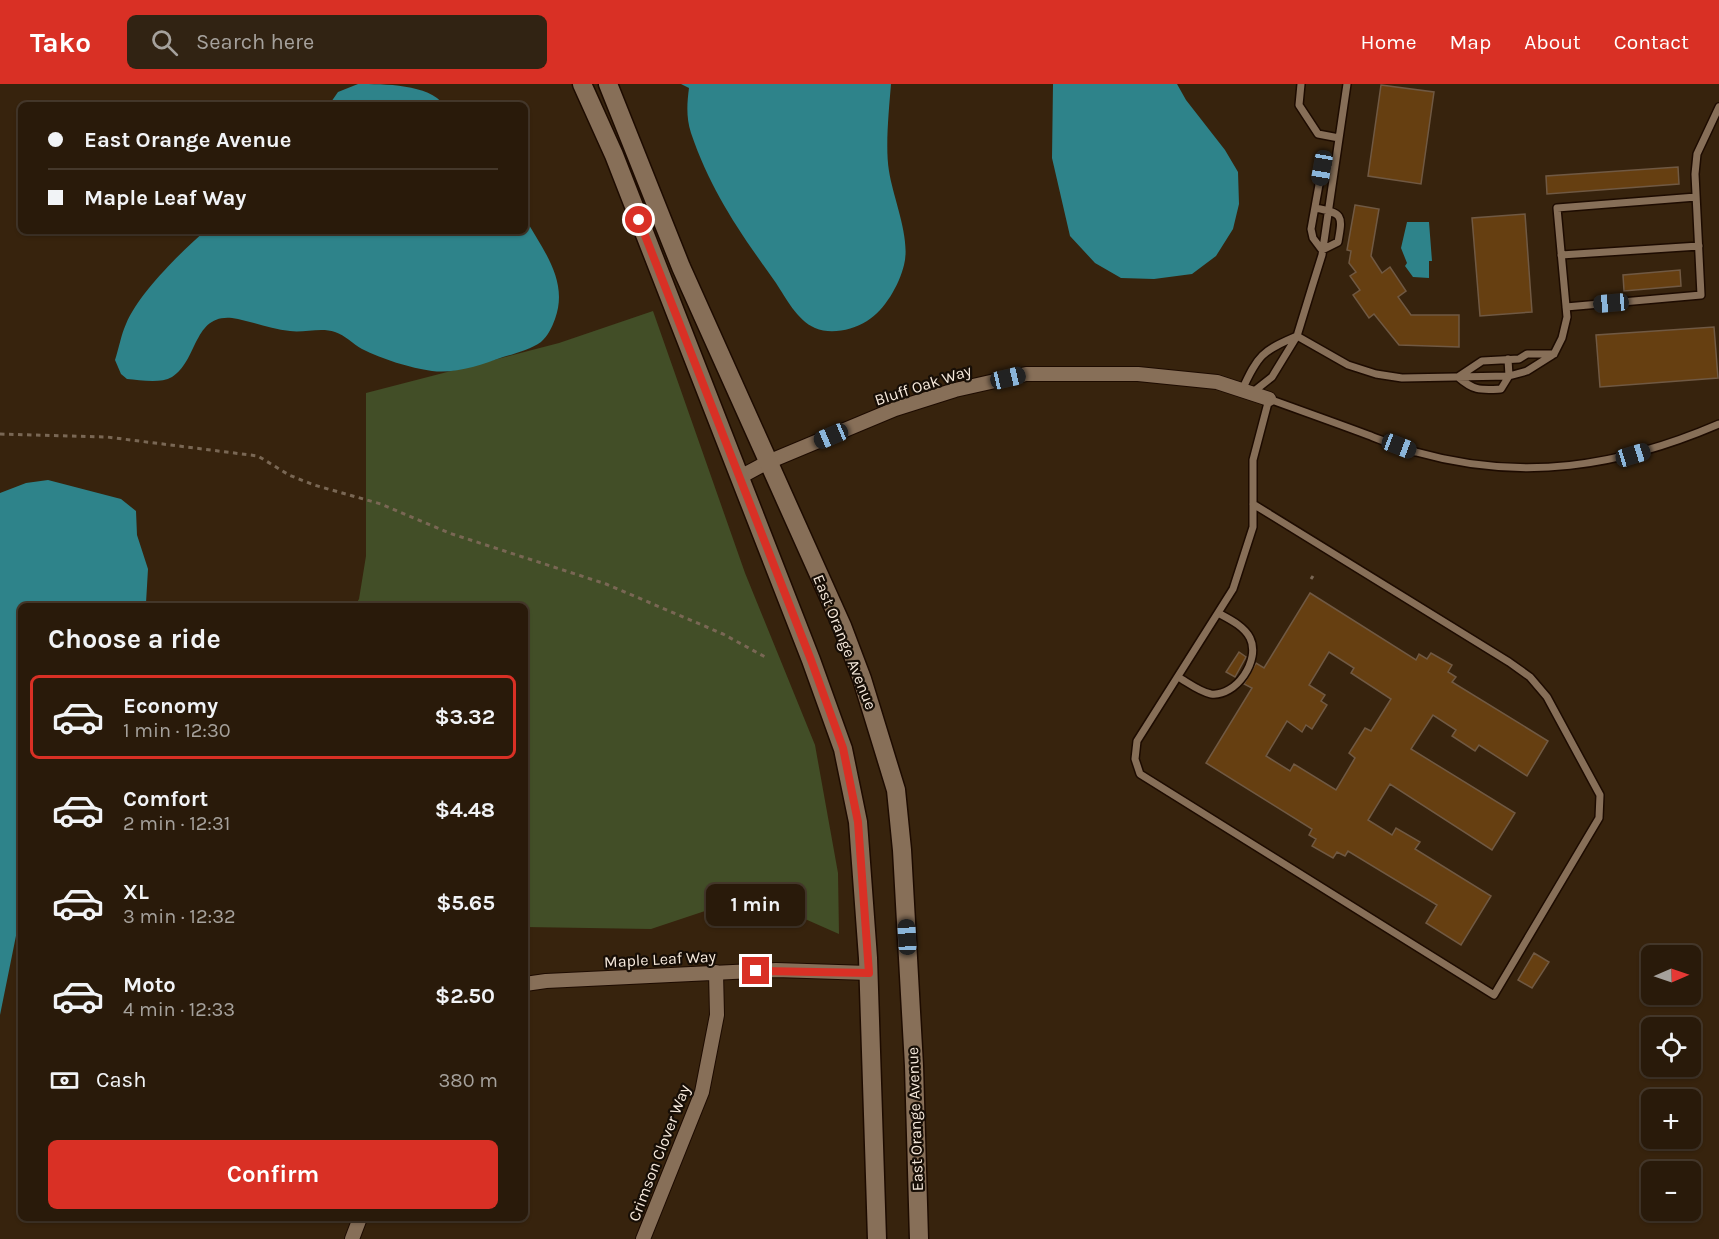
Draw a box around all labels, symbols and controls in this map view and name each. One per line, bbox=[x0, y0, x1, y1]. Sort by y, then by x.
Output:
search box bbox=[127, 15, 547, 69]
text: Tako bbox=[30, 26, 91, 59]
icon: search bbox=[148, 26, 181, 59]
text: Search here bbox=[196, 29, 314, 55]
text: Home bbox=[1361, 30, 1417, 54]
text: Map bbox=[1450, 30, 1491, 54]
text: About bbox=[1524, 30, 1581, 54]
text: Contact bbox=[1614, 30, 1689, 54]
text: East Orange Avenue bbox=[84, 127, 291, 153]
car bbox=[1310, 149, 1334, 187]
text: Maple Leaf Way bbox=[84, 185, 246, 211]
route start bbox=[625, 206, 652, 233]
car bbox=[1592, 292, 1630, 314]
street label: Bluff Oak Way bbox=[872, 360, 974, 410]
car bbox=[988, 365, 1028, 391]
car bbox=[811, 421, 851, 451]
car bbox=[1379, 431, 1419, 461]
car bbox=[1613, 441, 1653, 469]
street label: East Orange Avenue bbox=[809, 572, 881, 712]
text: Choose a ride bbox=[48, 623, 221, 655]
icon: car bbox=[51, 690, 105, 744]
text: Economy bbox=[123, 693, 218, 719]
text: $3.32 bbox=[434, 704, 495, 730]
text: 1 min · 12:30 bbox=[123, 719, 231, 742]
icon: car bbox=[51, 783, 105, 837]
text: Comfort bbox=[123, 786, 208, 812]
text: $4.48 bbox=[435, 797, 495, 823]
text: 2 min · 12:31 bbox=[123, 812, 230, 835]
icon: car bbox=[51, 876, 105, 930]
text: XL bbox=[123, 879, 149, 905]
callout: 1 min bbox=[706, 884, 806, 926]
text: $5.65 bbox=[436, 890, 495, 916]
text: 1 min bbox=[730, 893, 781, 916]
text: 3 min · 12:32 bbox=[123, 905, 236, 928]
car bbox=[897, 919, 917, 955]
north arrow bbox=[1641, 945, 1701, 1005]
map controls bbox=[1641, 945, 1701, 1221]
street label: Maple Leaf Way bbox=[604, 947, 717, 971]
route end bbox=[742, 957, 769, 984]
icon: car bbox=[51, 969, 105, 1023]
text: Moto bbox=[123, 972, 176, 998]
text: $2.50 bbox=[435, 983, 495, 1009]
text: 4 min · 12:33 bbox=[123, 998, 235, 1021]
button: locate bbox=[1641, 1017, 1701, 1077]
street label: East Orange Avenue bbox=[903, 1047, 927, 1191]
icon: cash bbox=[48, 1064, 81, 1097]
text: Cash bbox=[96, 1067, 146, 1093]
text: 380 m bbox=[439, 1069, 498, 1092]
street label: Crimson Clover Way bbox=[624, 1081, 694, 1224]
button: + bbox=[1641, 1089, 1701, 1149]
button: Confirm bbox=[48, 1140, 498, 1209]
button: − bbox=[1641, 1161, 1701, 1221]

